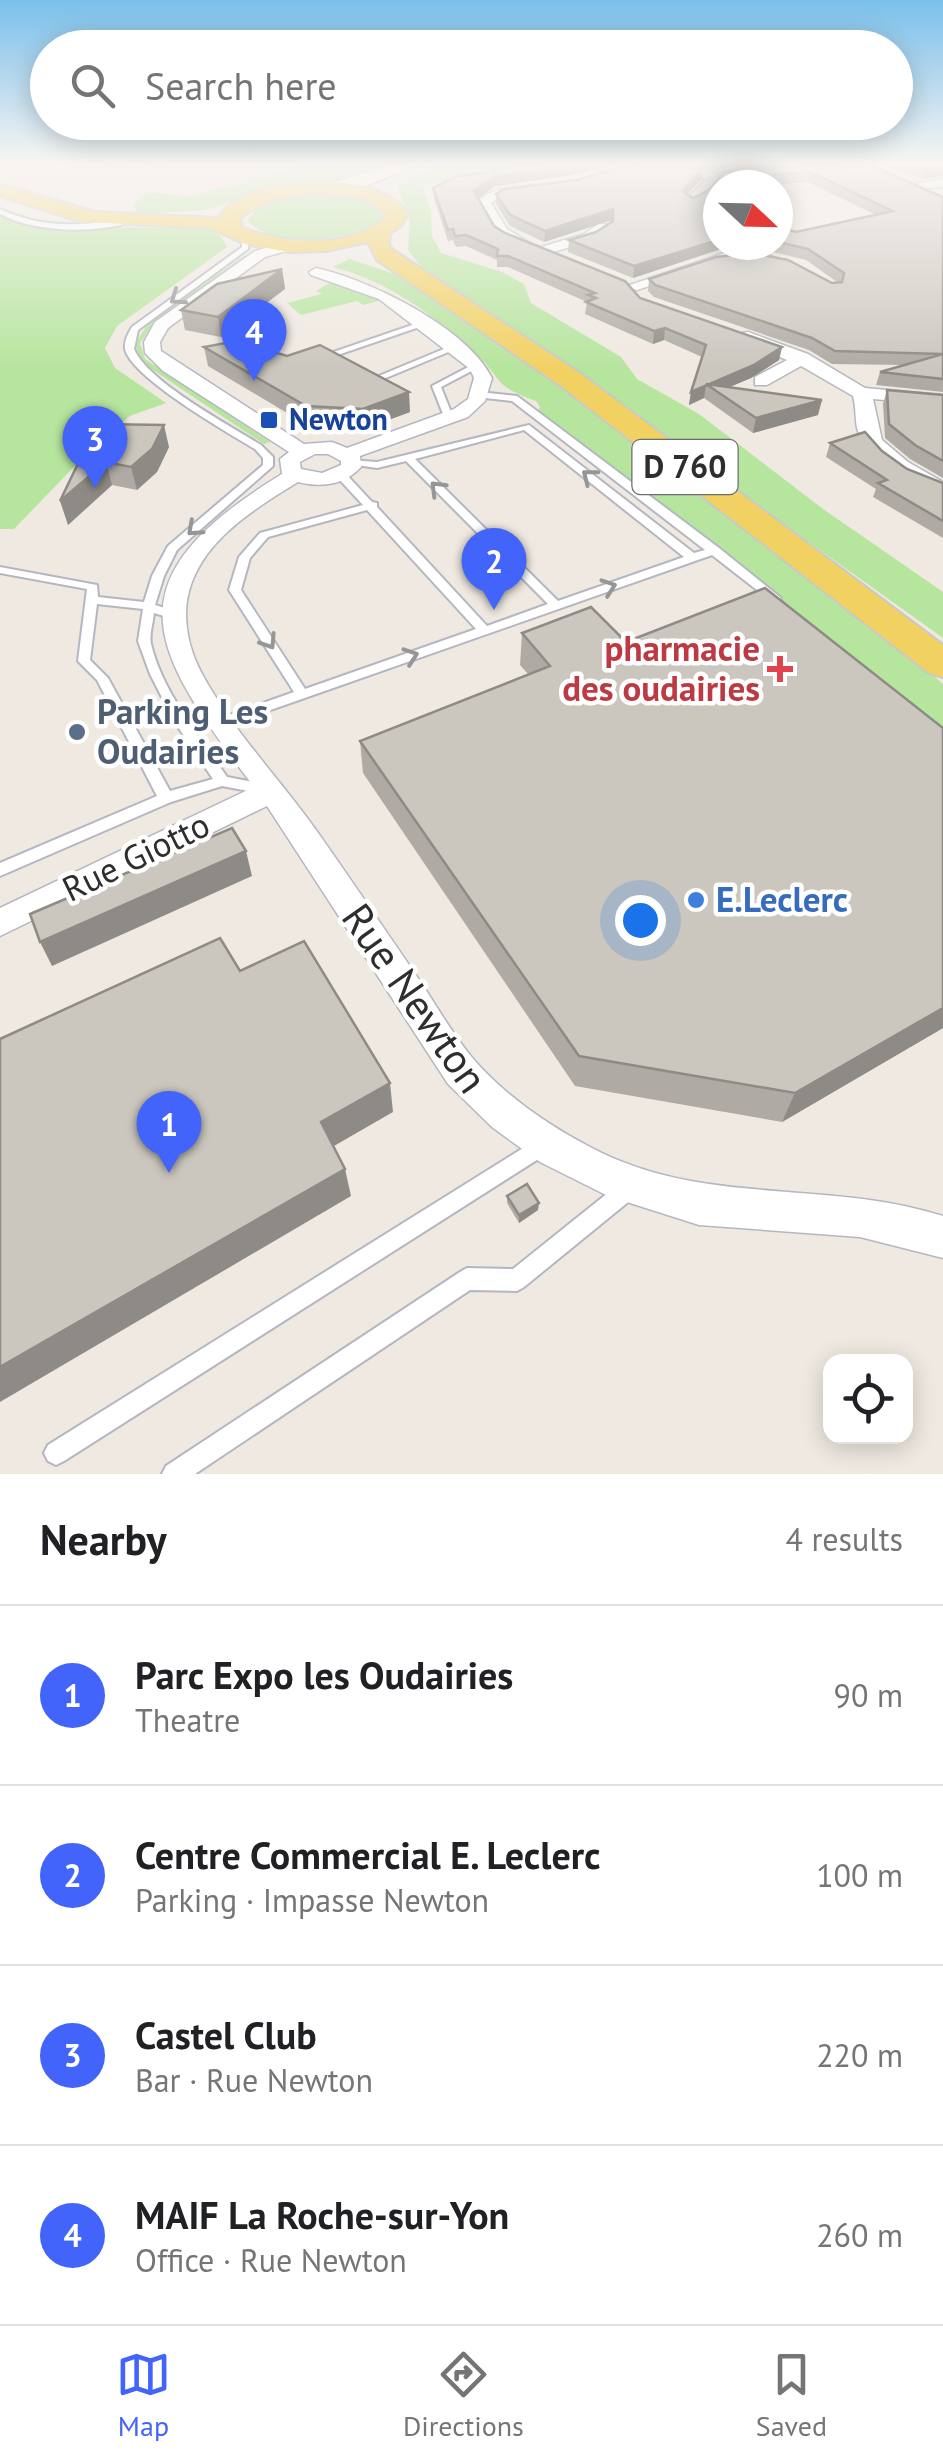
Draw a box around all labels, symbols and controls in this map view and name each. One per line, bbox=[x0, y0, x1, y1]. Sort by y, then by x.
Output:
search box bbox=[30, 30, 913, 140]
icon: search bbox=[65, 58, 120, 113]
text: Search here bbox=[145, 61, 337, 110]
north arrow bbox=[703, 170, 793, 260]
one-way arrow bbox=[170, 286, 189, 304]
pin: 4 bbox=[222, 298, 286, 381]
place label: Newton bbox=[289, 399, 388, 438]
pin: 3 bbox=[62, 406, 128, 488]
marker: Newton bbox=[258, 409, 280, 431]
road number: D 760 bbox=[632, 440, 738, 494]
one-way arrow bbox=[582, 471, 600, 488]
one-way arrow bbox=[430, 482, 448, 500]
one-way arrow bbox=[187, 517, 206, 535]
pin: 2 bbox=[462, 528, 526, 610]
one-way arrow bbox=[600, 578, 617, 599]
place label: pharmacie des oudairies bbox=[562, 625, 760, 711]
one-way arrow bbox=[256, 631, 275, 649]
one-way arrow bbox=[401, 647, 418, 668]
marker: pharmacie des oudairies bbox=[769, 658, 791, 680]
place label: Parking Les Oudairies bbox=[97, 688, 268, 774]
marker: Parking Les Oudairies bbox=[66, 721, 88, 743]
street label: Rue Giotto bbox=[54, 801, 217, 911]
place label: E.Leclerc bbox=[716, 876, 848, 922]
marker: E.Leclerc bbox=[685, 889, 707, 911]
street label: Rue Newton bbox=[330, 892, 501, 1103]
your location bbox=[615, 895, 666, 946]
pin: 1 bbox=[136, 1090, 202, 1173]
map controls bbox=[823, 1354, 913, 1444]
button: locate bbox=[823, 1354, 913, 1444]
text: Nearby bbox=[40, 1512, 167, 1567]
text: 4 results bbox=[785, 1518, 903, 1560]
text: Parc Expo les Oudairies bbox=[135, 1650, 513, 1699]
text: 1 bbox=[63, 1674, 82, 1716]
text: 90 m bbox=[834, 1674, 903, 1716]
text: Theatre bbox=[135, 1699, 240, 1741]
text: Centre Commercial E. Leclerc bbox=[135, 1830, 601, 1879]
text: 2 bbox=[63, 1854, 82, 1896]
text: 100 m bbox=[816, 1854, 903, 1896]
text: Parking · Impasse Newton bbox=[135, 1879, 489, 1921]
text: Castel Club bbox=[135, 2010, 317, 2059]
text: 3 bbox=[63, 2034, 82, 2076]
text: 220 m bbox=[816, 2034, 903, 2076]
text: Bar · Rue Newton bbox=[135, 2059, 373, 2101]
text: MAIF La Roche-sur-Yon bbox=[135, 2190, 509, 2239]
text: 4 bbox=[63, 2214, 82, 2256]
text: 260 m bbox=[816, 2214, 903, 2256]
text: Office · Rue Newton bbox=[135, 2239, 407, 2281]
tab: Map bbox=[116, 2347, 171, 2444]
tab: Directions bbox=[403, 2347, 524, 2444]
tab: Saved bbox=[756, 2347, 827, 2444]

